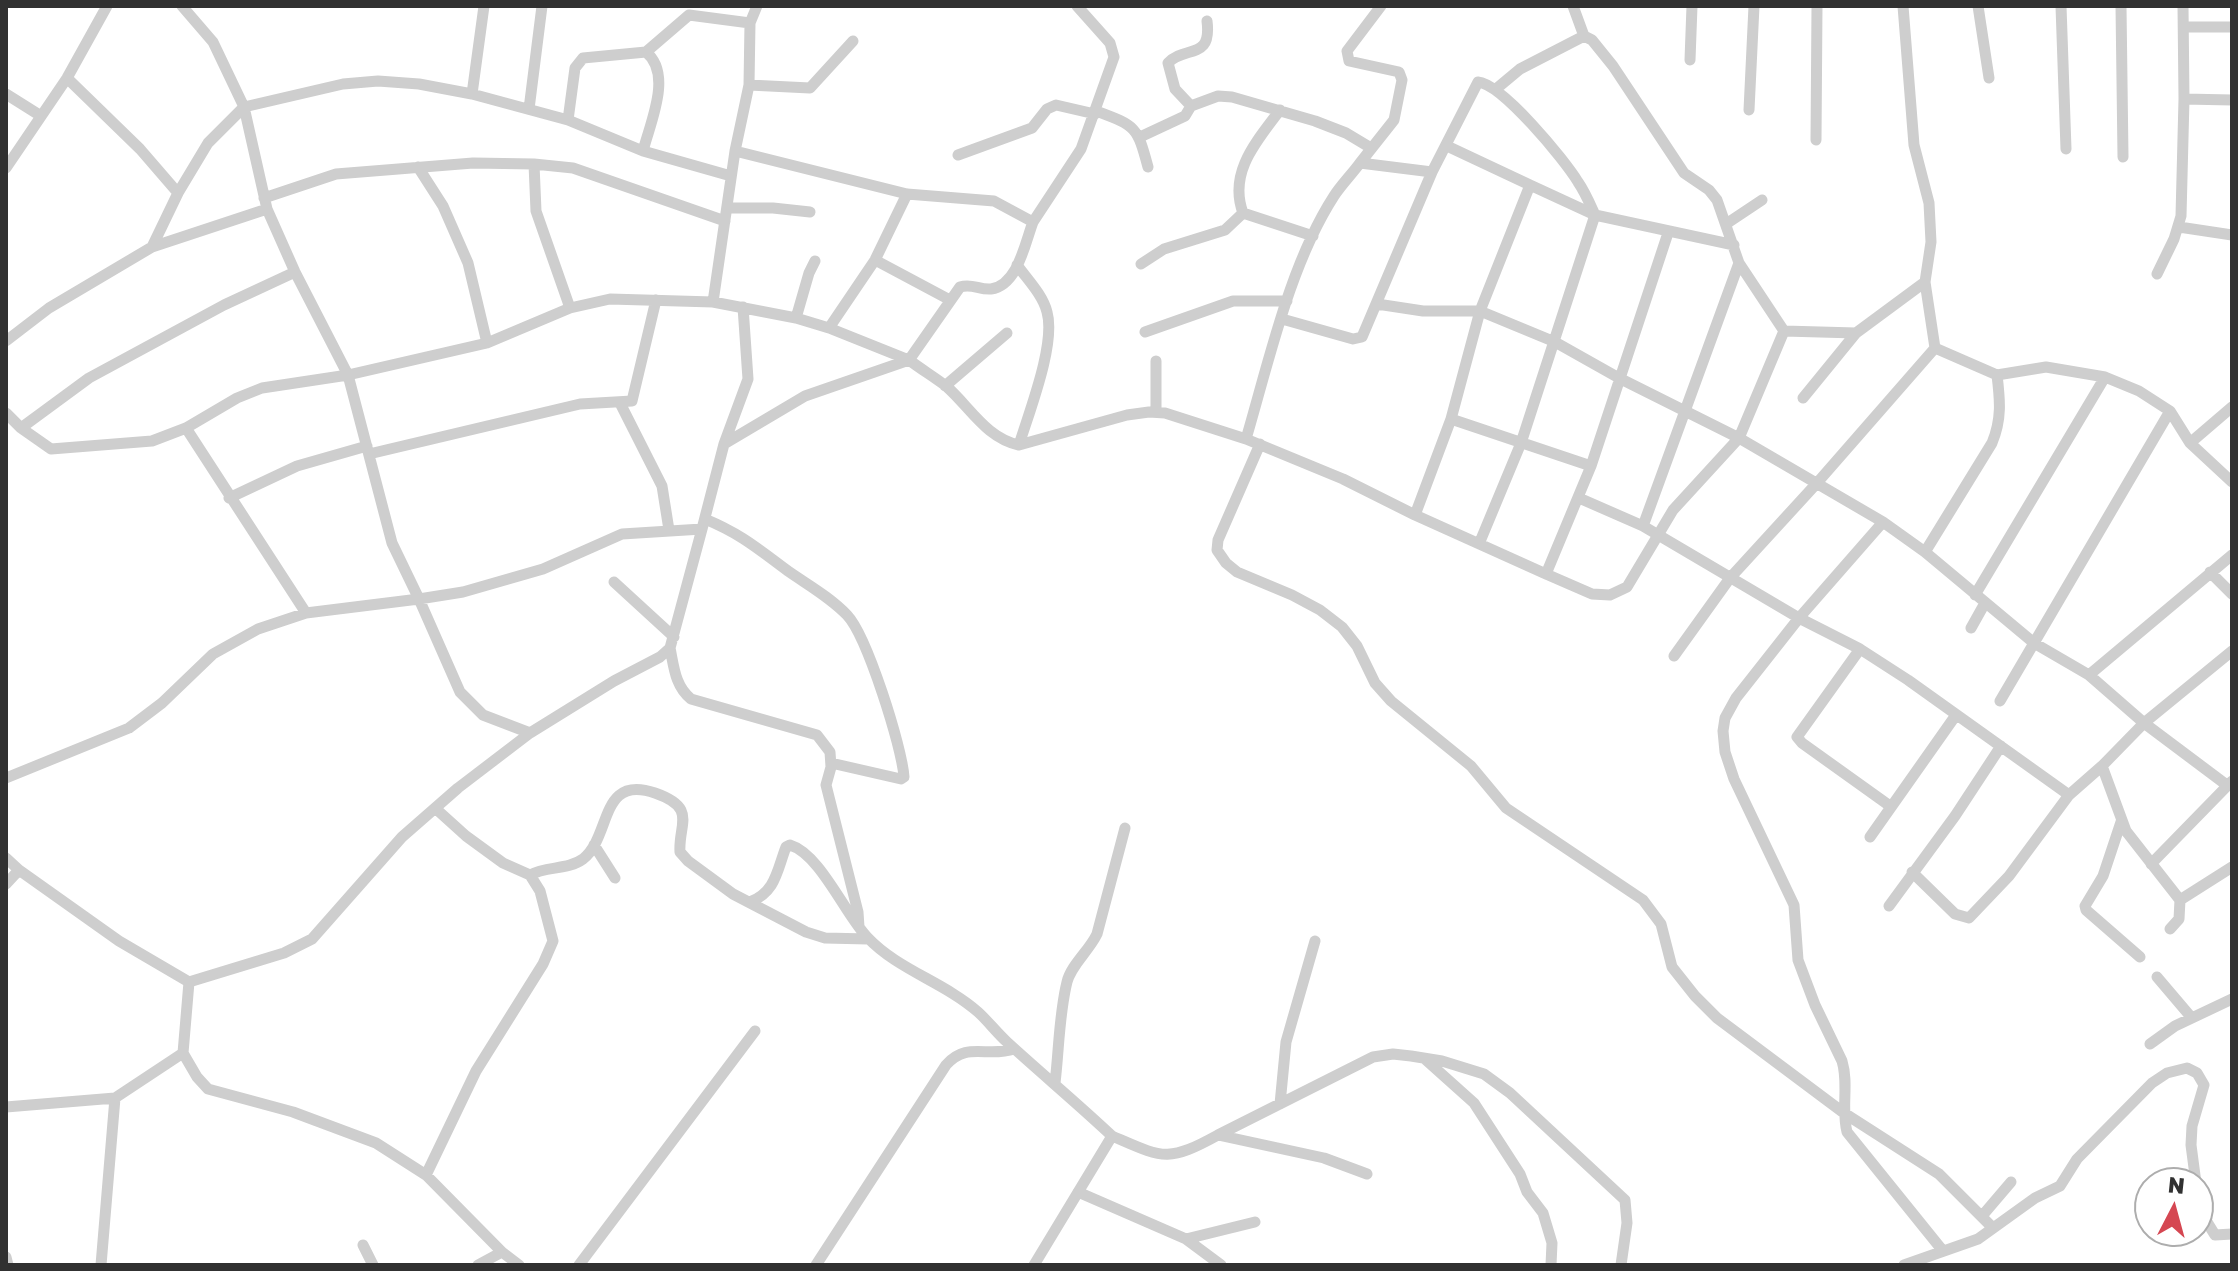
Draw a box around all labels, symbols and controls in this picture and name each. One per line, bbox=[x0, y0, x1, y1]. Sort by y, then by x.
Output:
north arrow bbox=[2134, 1167, 2214, 1247]
text: N bbox=[2167, 1170, 2186, 1199]

